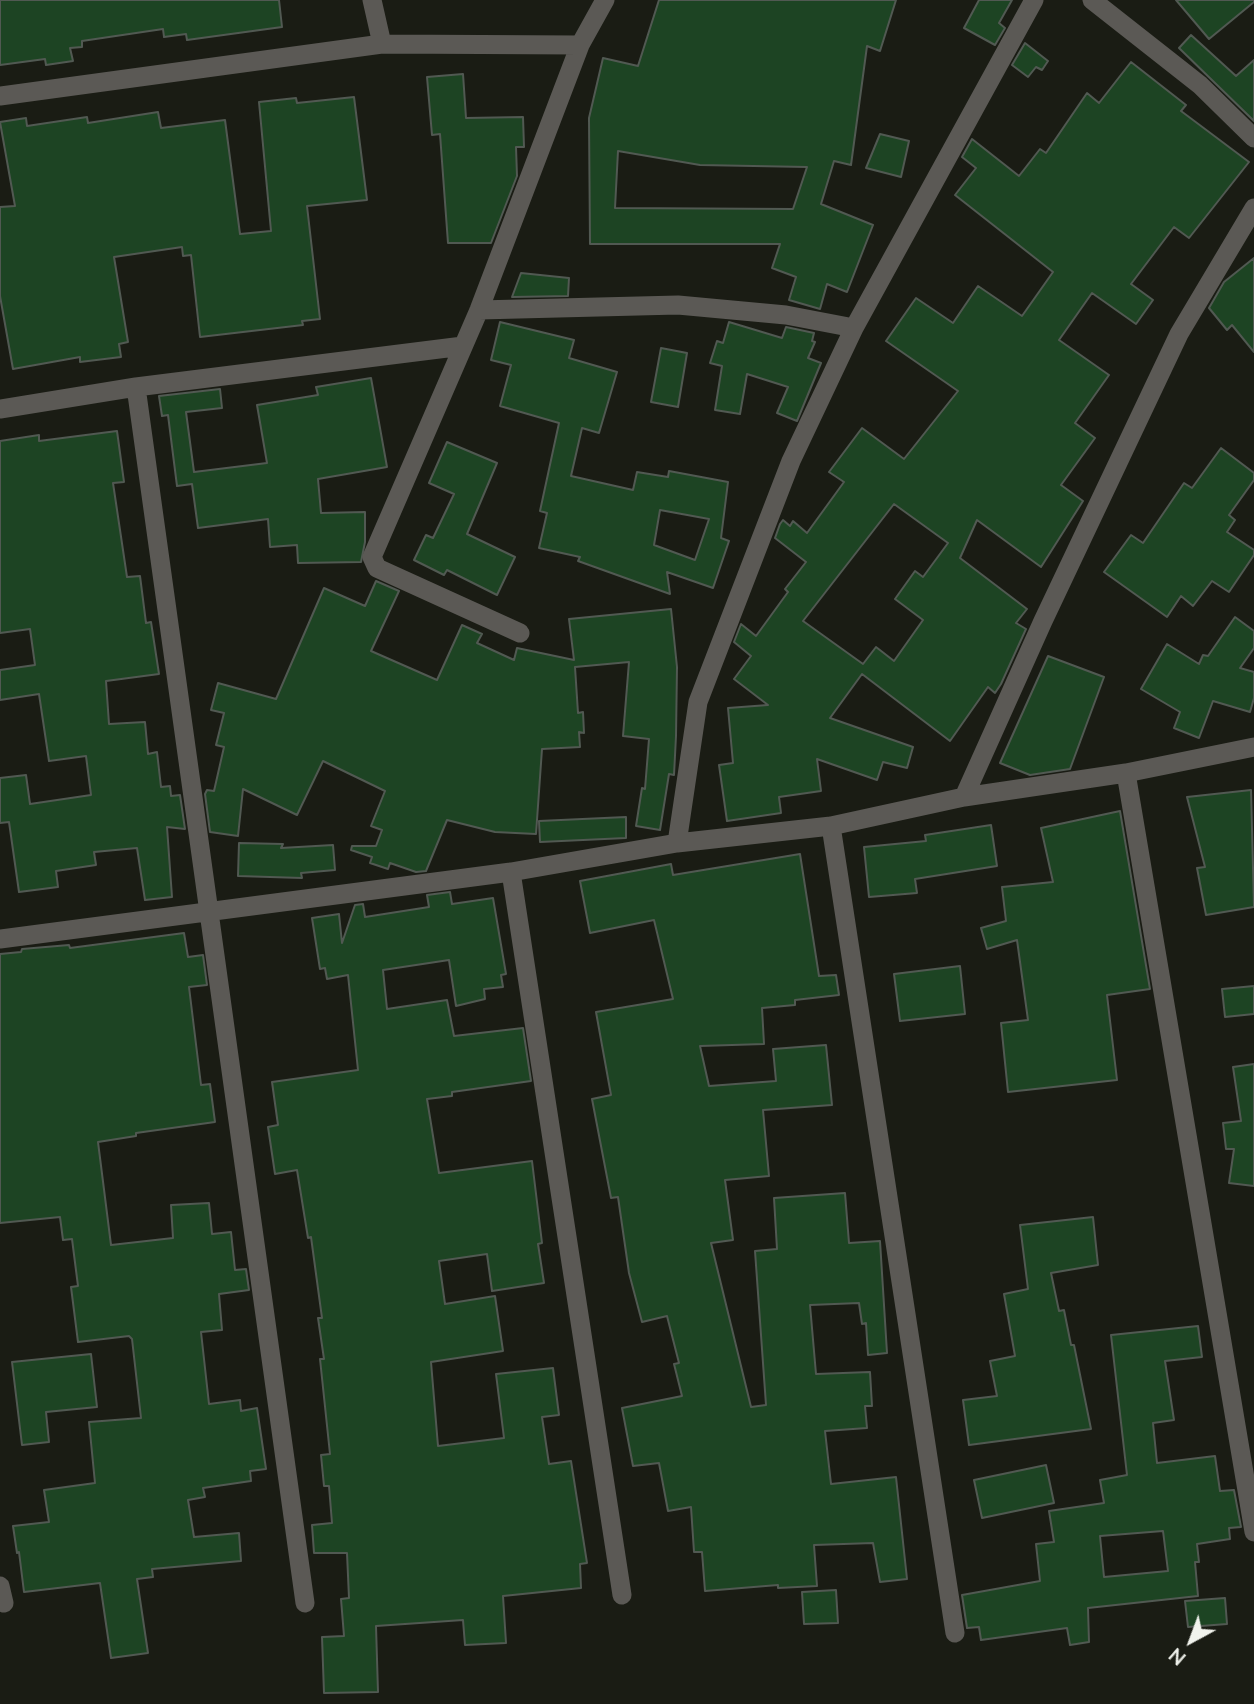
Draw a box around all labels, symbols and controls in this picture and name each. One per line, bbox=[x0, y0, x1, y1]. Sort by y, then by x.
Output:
north arrow bbox=[1156, 1606, 1226, 1676]
text: N bbox=[1164, 1644, 1190, 1671]

